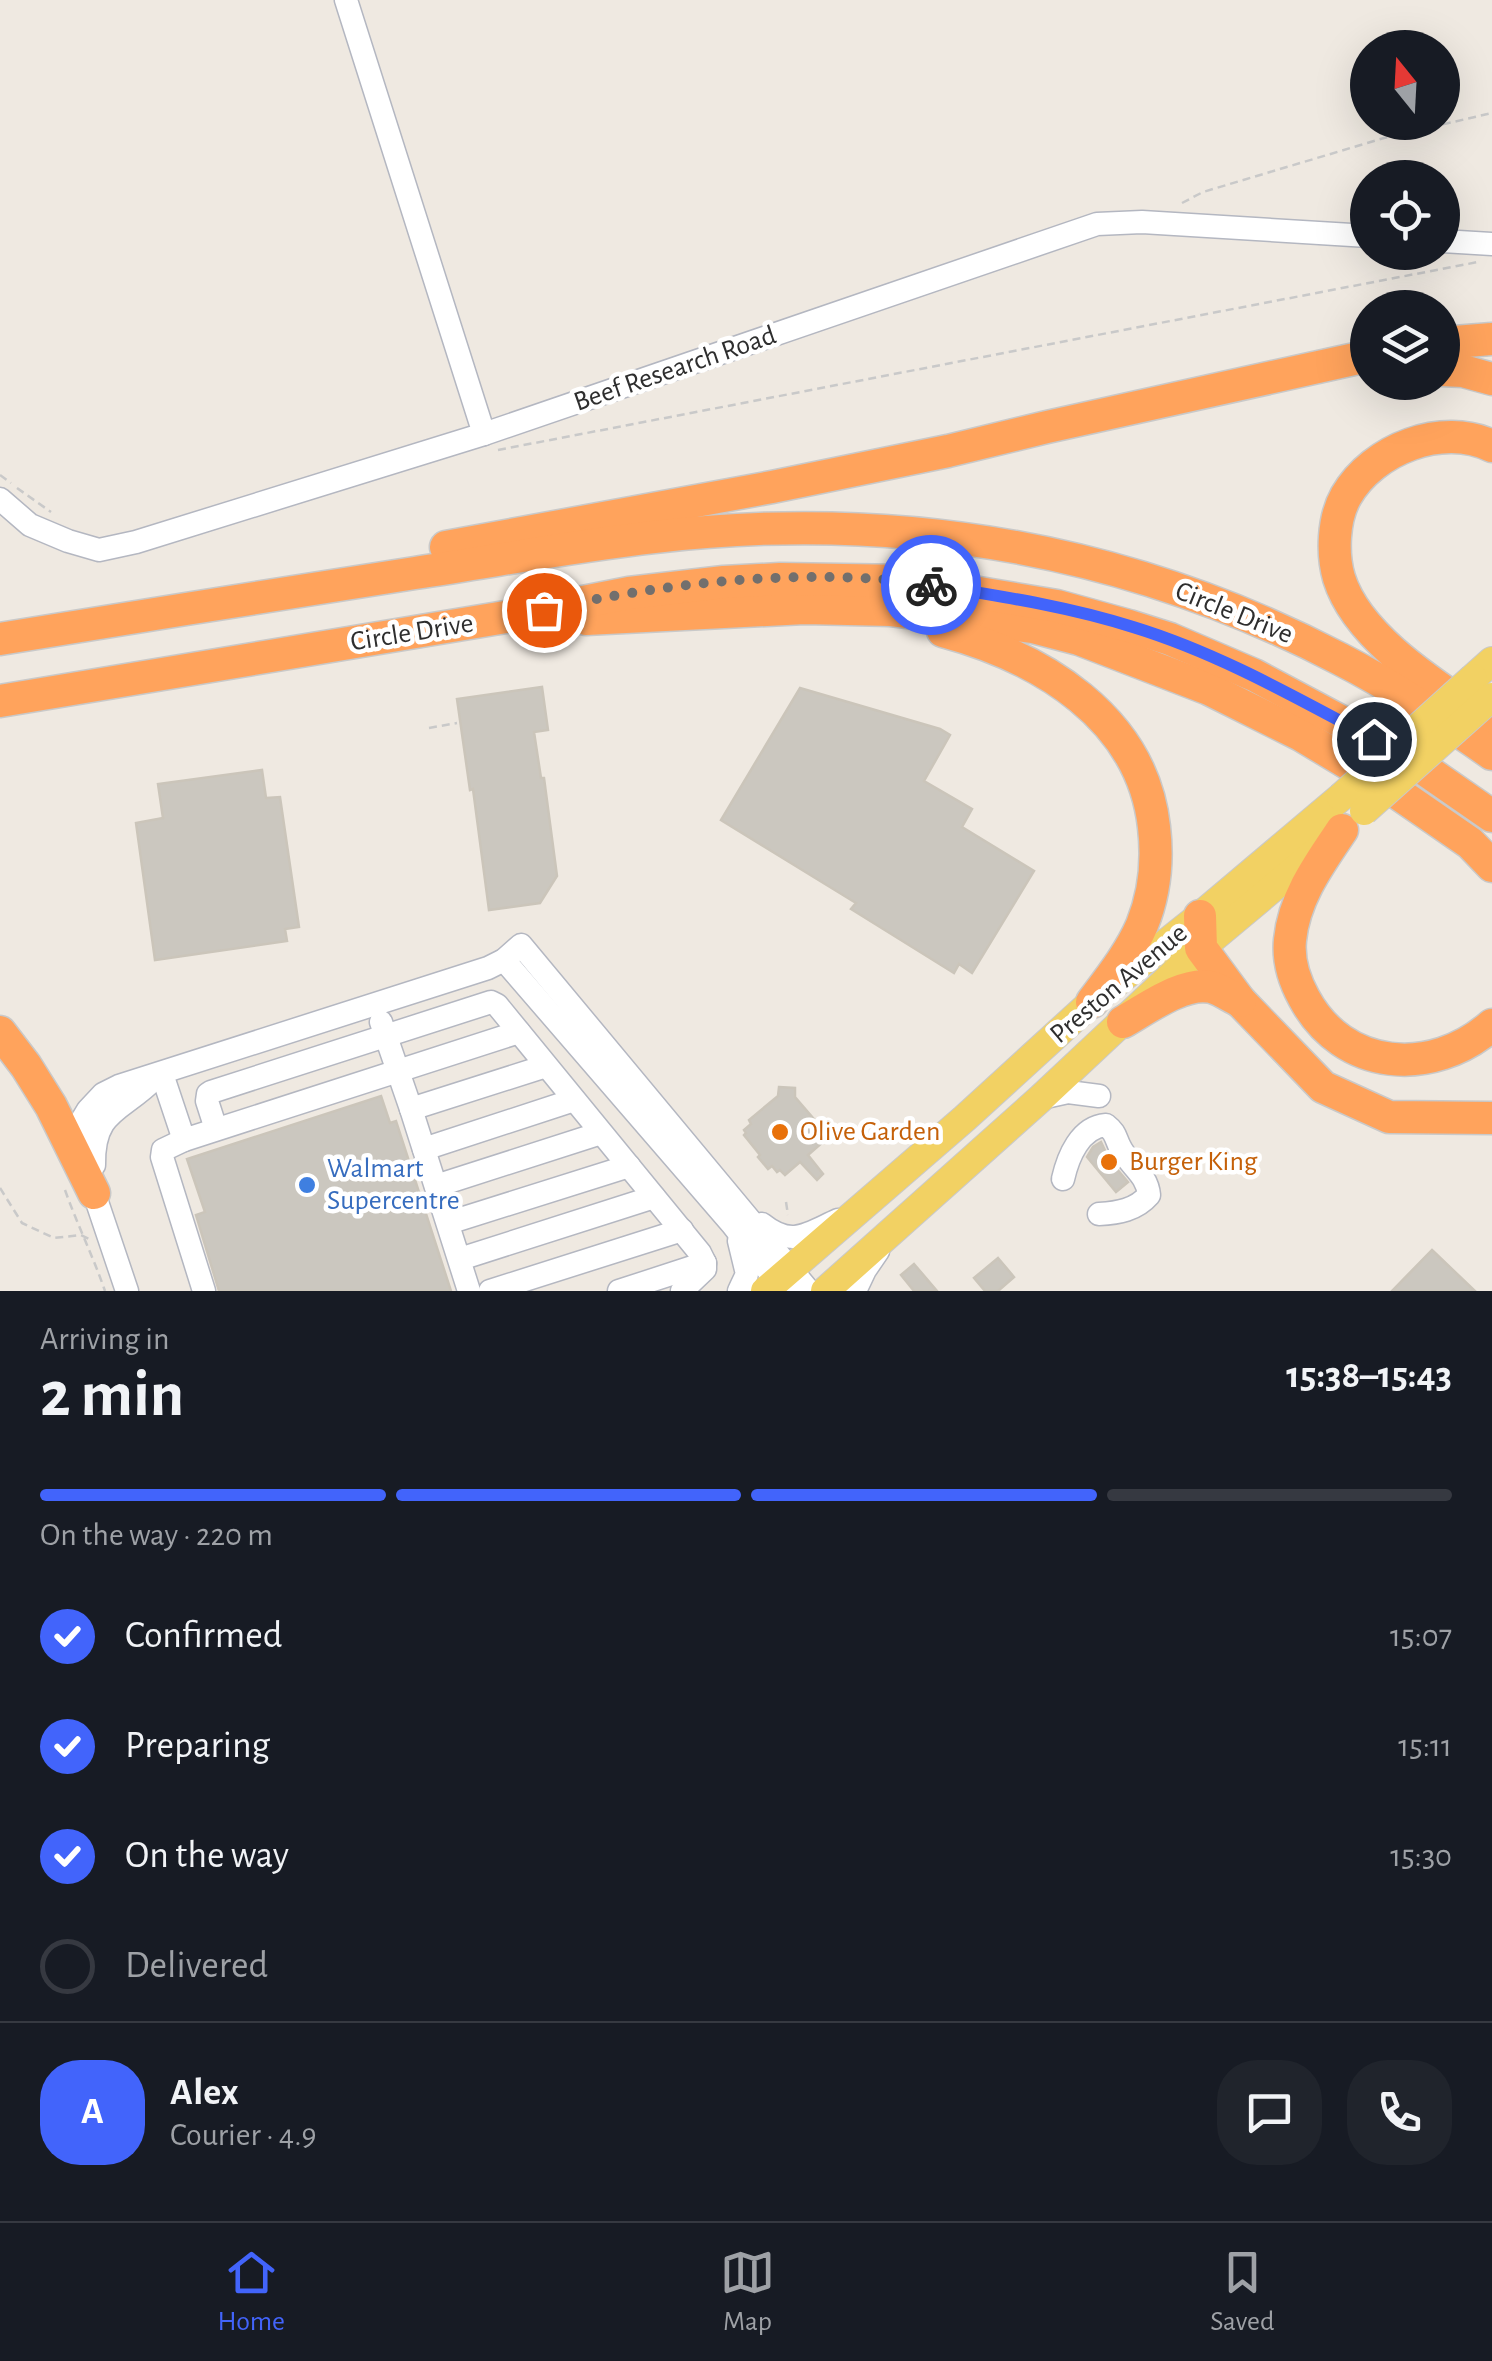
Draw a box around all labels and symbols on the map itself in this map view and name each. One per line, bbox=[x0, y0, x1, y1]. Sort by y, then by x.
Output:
north arrow bbox=[1350, 30, 1460, 140]
street label: Beef Research Road bbox=[570, 321, 780, 417]
courier bbox=[881, 535, 981, 635]
pin bbox=[502, 568, 587, 653]
street label: Circle Drive bbox=[1171, 577, 1297, 649]
street label: Circle Drive bbox=[349, 609, 475, 657]
pin bbox=[1332, 697, 1417, 782]
street label: Preston Avenue bbox=[1045, 919, 1193, 1049]
place label: Olive Garden bbox=[800, 1118, 940, 1146]
marker: Olive Garden bbox=[769, 1121, 791, 1143]
place label: Burger King bbox=[1129, 1148, 1258, 1176]
marker: Burger King bbox=[1098, 1151, 1120, 1173]
place label: Walmart Supercentre bbox=[327, 1155, 460, 1215]
marker: Walmart Supercentre bbox=[296, 1174, 318, 1196]

